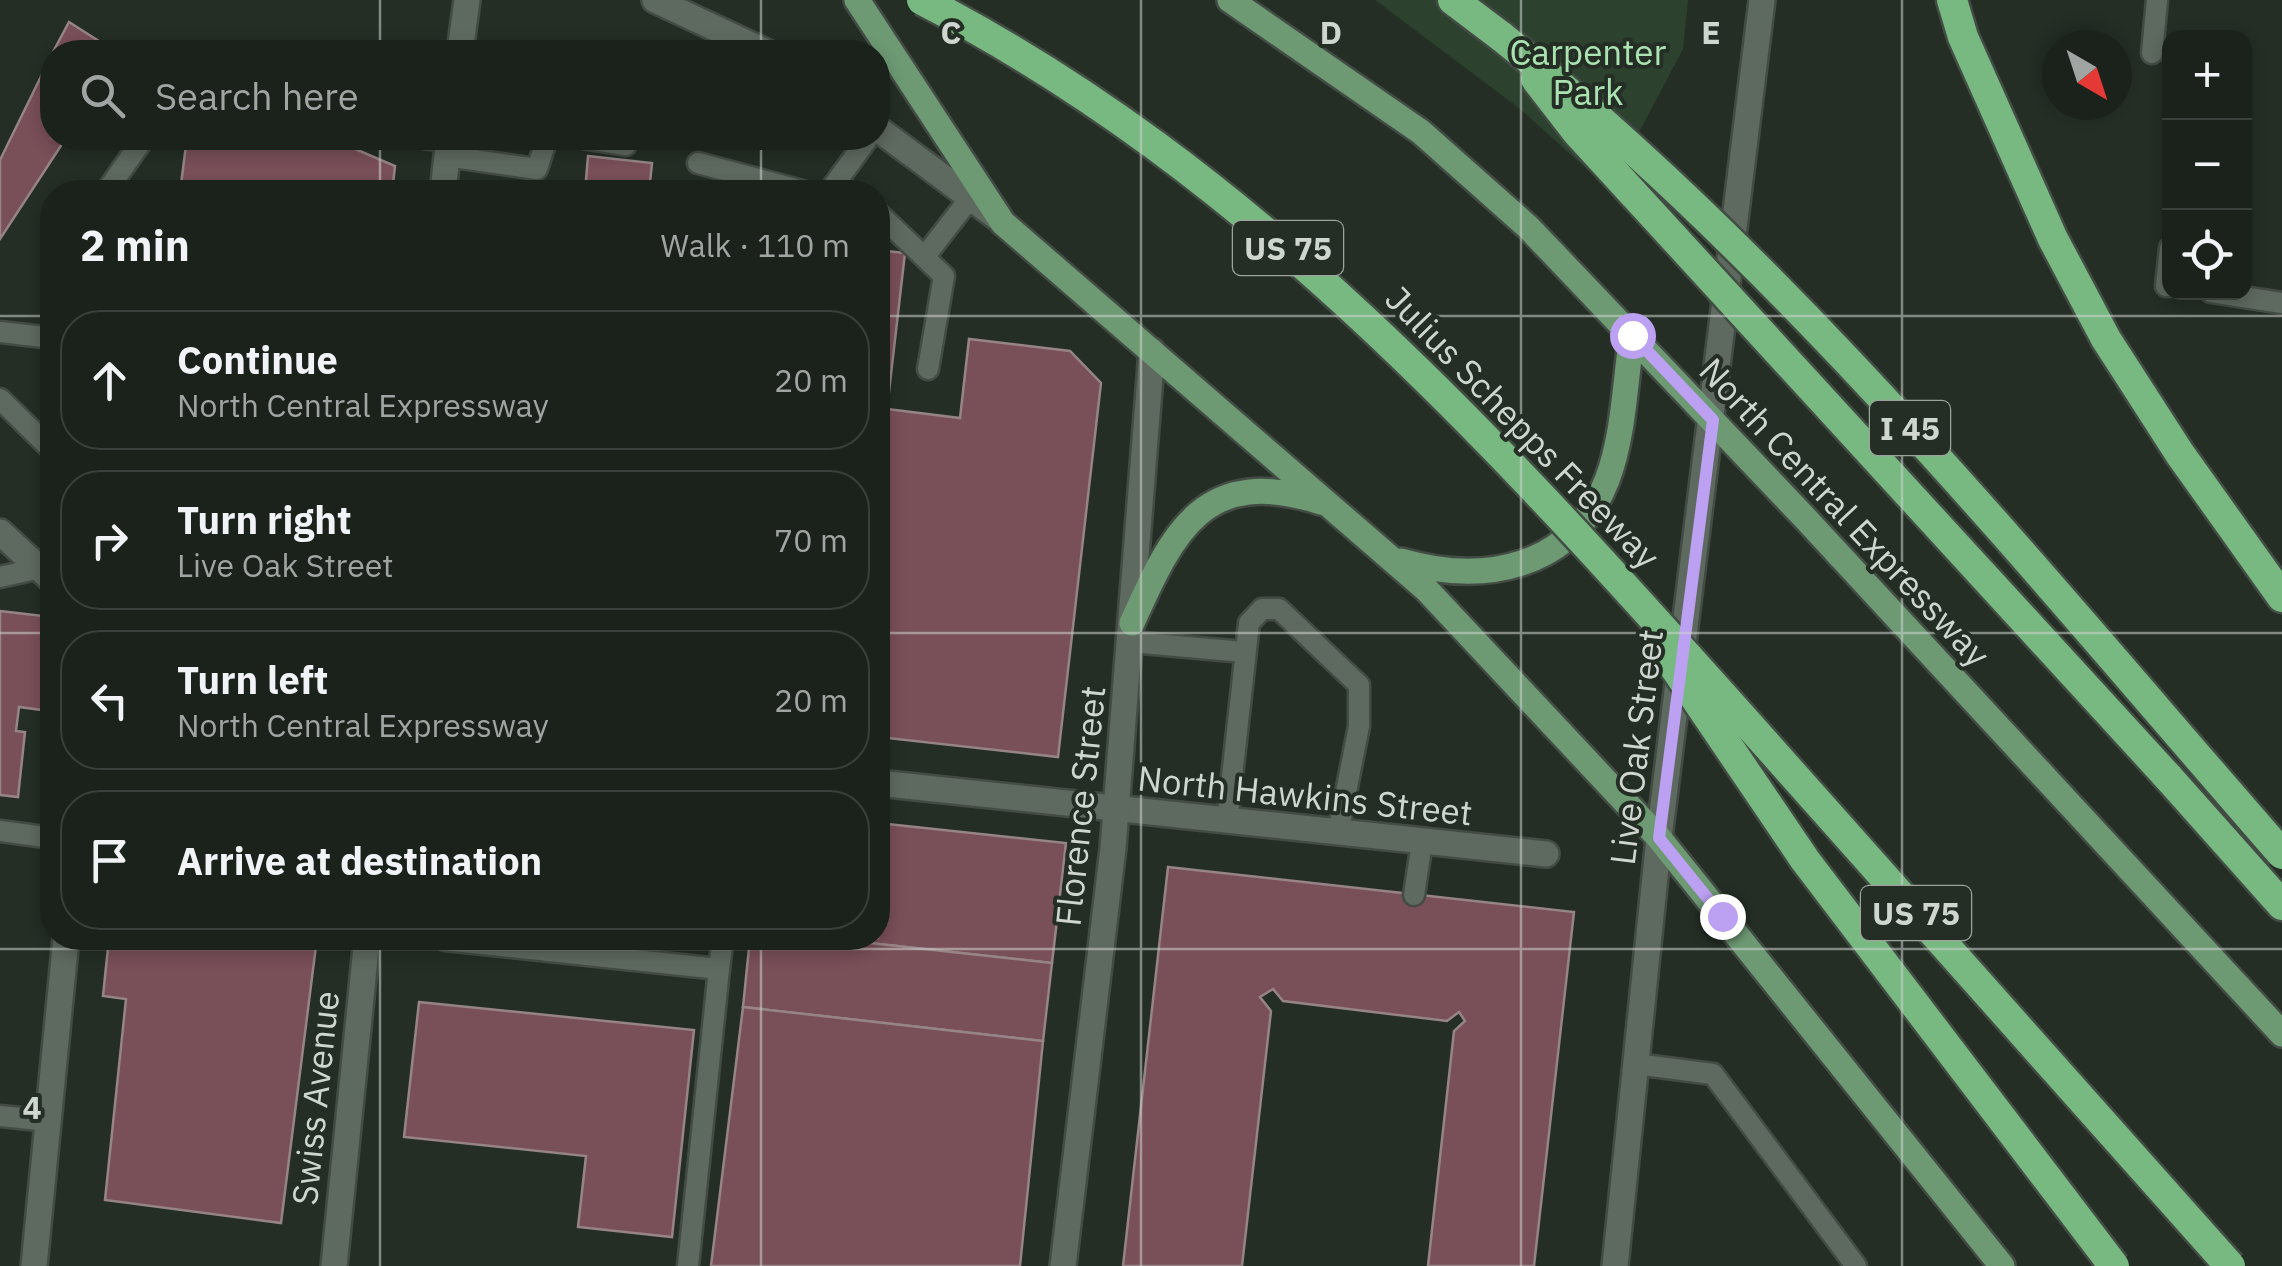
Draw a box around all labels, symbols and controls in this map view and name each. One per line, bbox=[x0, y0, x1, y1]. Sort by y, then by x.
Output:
text: C bbox=[941, 11, 961, 53]
text: D bbox=[1320, 11, 1342, 53]
text: E bbox=[1701, 11, 1721, 53]
park label: Carpenter Park bbox=[1510, 29, 1667, 115]
north arrow bbox=[2042, 30, 2132, 120]
map controls bbox=[2162, 30, 2252, 300]
button: + bbox=[2162, 30, 2252, 120]
search box bbox=[40, 40, 890, 150]
icon: search bbox=[75, 68, 130, 123]
text: Search here bbox=[155, 71, 359, 120]
button: − bbox=[2162, 120, 2252, 210]
button: locate bbox=[2162, 210, 2252, 300]
text: 2 min bbox=[80, 218, 190, 273]
road number: US 75 bbox=[1233, 221, 1343, 275]
text: Walk · 110 m bbox=[661, 224, 850, 266]
street label: Julius Schepps Freeway bbox=[1376, 276, 1670, 578]
route start bbox=[1610, 313, 1656, 359]
text: Continue bbox=[177, 335, 338, 384]
street label: North Central Expressway bbox=[1690, 348, 2000, 676]
icon: ahead bbox=[82, 353, 137, 408]
text: 20 m bbox=[774, 359, 848, 401]
text: North Central Expressway bbox=[177, 384, 549, 426]
road number: I 45 bbox=[1870, 401, 1950, 455]
text: Turn right bbox=[177, 495, 352, 544]
icon: right bbox=[82, 513, 137, 568]
text: 70 m bbox=[774, 519, 848, 561]
text: Live Oak Street bbox=[177, 544, 394, 586]
street label: Live Oak Street bbox=[1599, 627, 1673, 867]
text: Turn left bbox=[177, 655, 328, 704]
icon: left bbox=[82, 673, 137, 728]
text: 20 m bbox=[774, 679, 848, 721]
street label: Florence Street bbox=[1045, 684, 1115, 928]
text: North Central Expressway bbox=[177, 704, 549, 746]
street label: North Hawkins Street bbox=[1135, 755, 1475, 835]
icon: arrive bbox=[82, 833, 137, 888]
text: Arrive at destination bbox=[177, 836, 542, 885]
road number: US 75 bbox=[1861, 886, 1971, 940]
route end bbox=[1700, 894, 1746, 940]
street label: Swiss Avenue bbox=[281, 989, 349, 1207]
text: 4 bbox=[22, 1086, 42, 1128]

